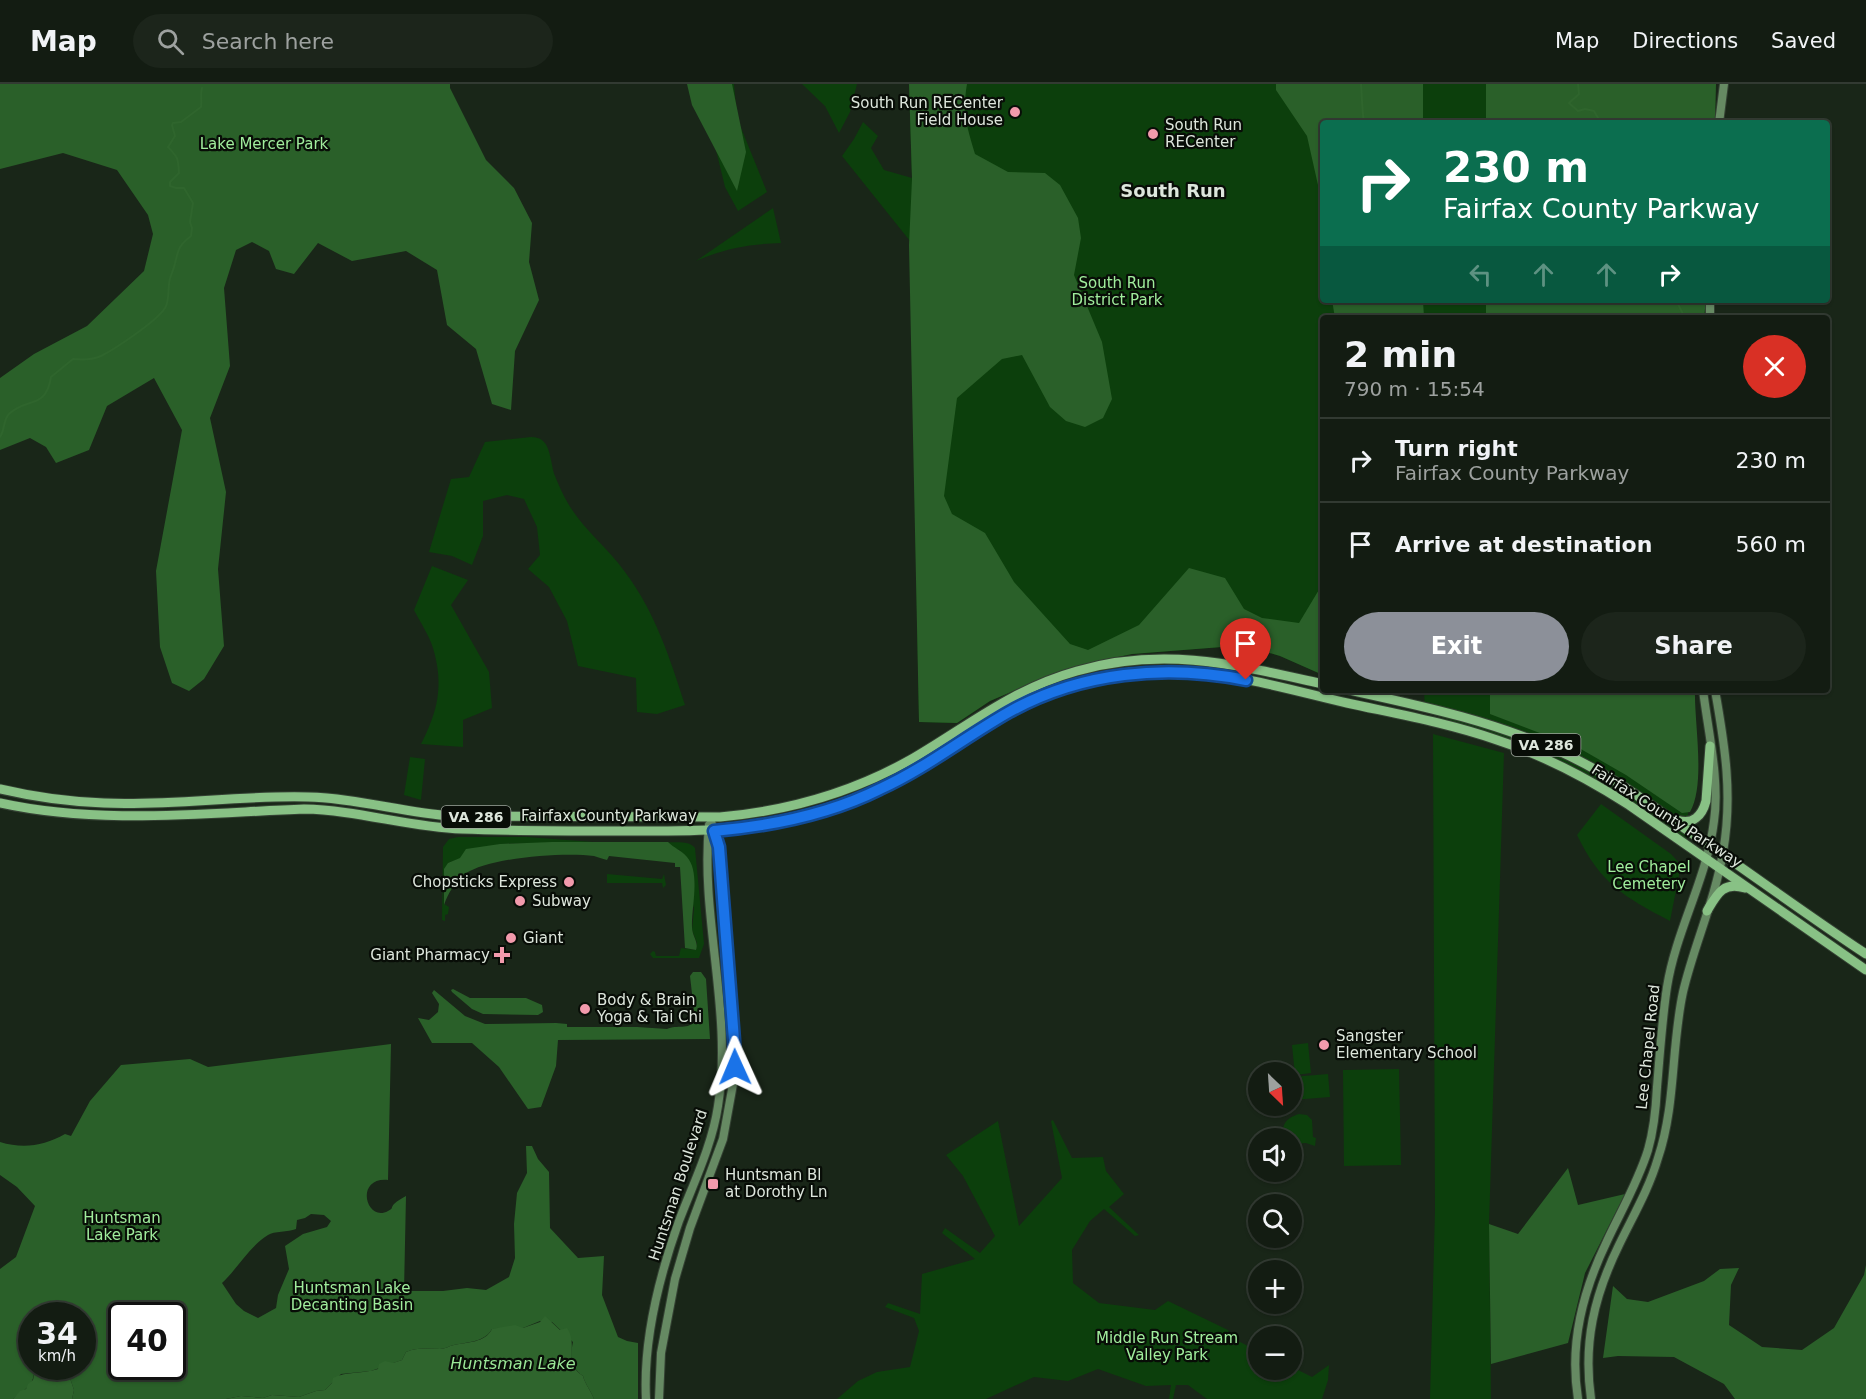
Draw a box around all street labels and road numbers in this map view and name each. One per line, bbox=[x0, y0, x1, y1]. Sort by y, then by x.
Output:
road number: VA 286 bbox=[1512, 734, 1580, 756]
street label: Fairfax County Parkway bbox=[1588, 761, 1746, 871]
road number: VA 286 bbox=[442, 806, 510, 828]
street label: Fairfax County Parkway bbox=[521, 807, 697, 825]
street label: Lee Chapel Road bbox=[1632, 983, 1664, 1111]
street label: Huntsman Boulevard bbox=[645, 1107, 711, 1263]

